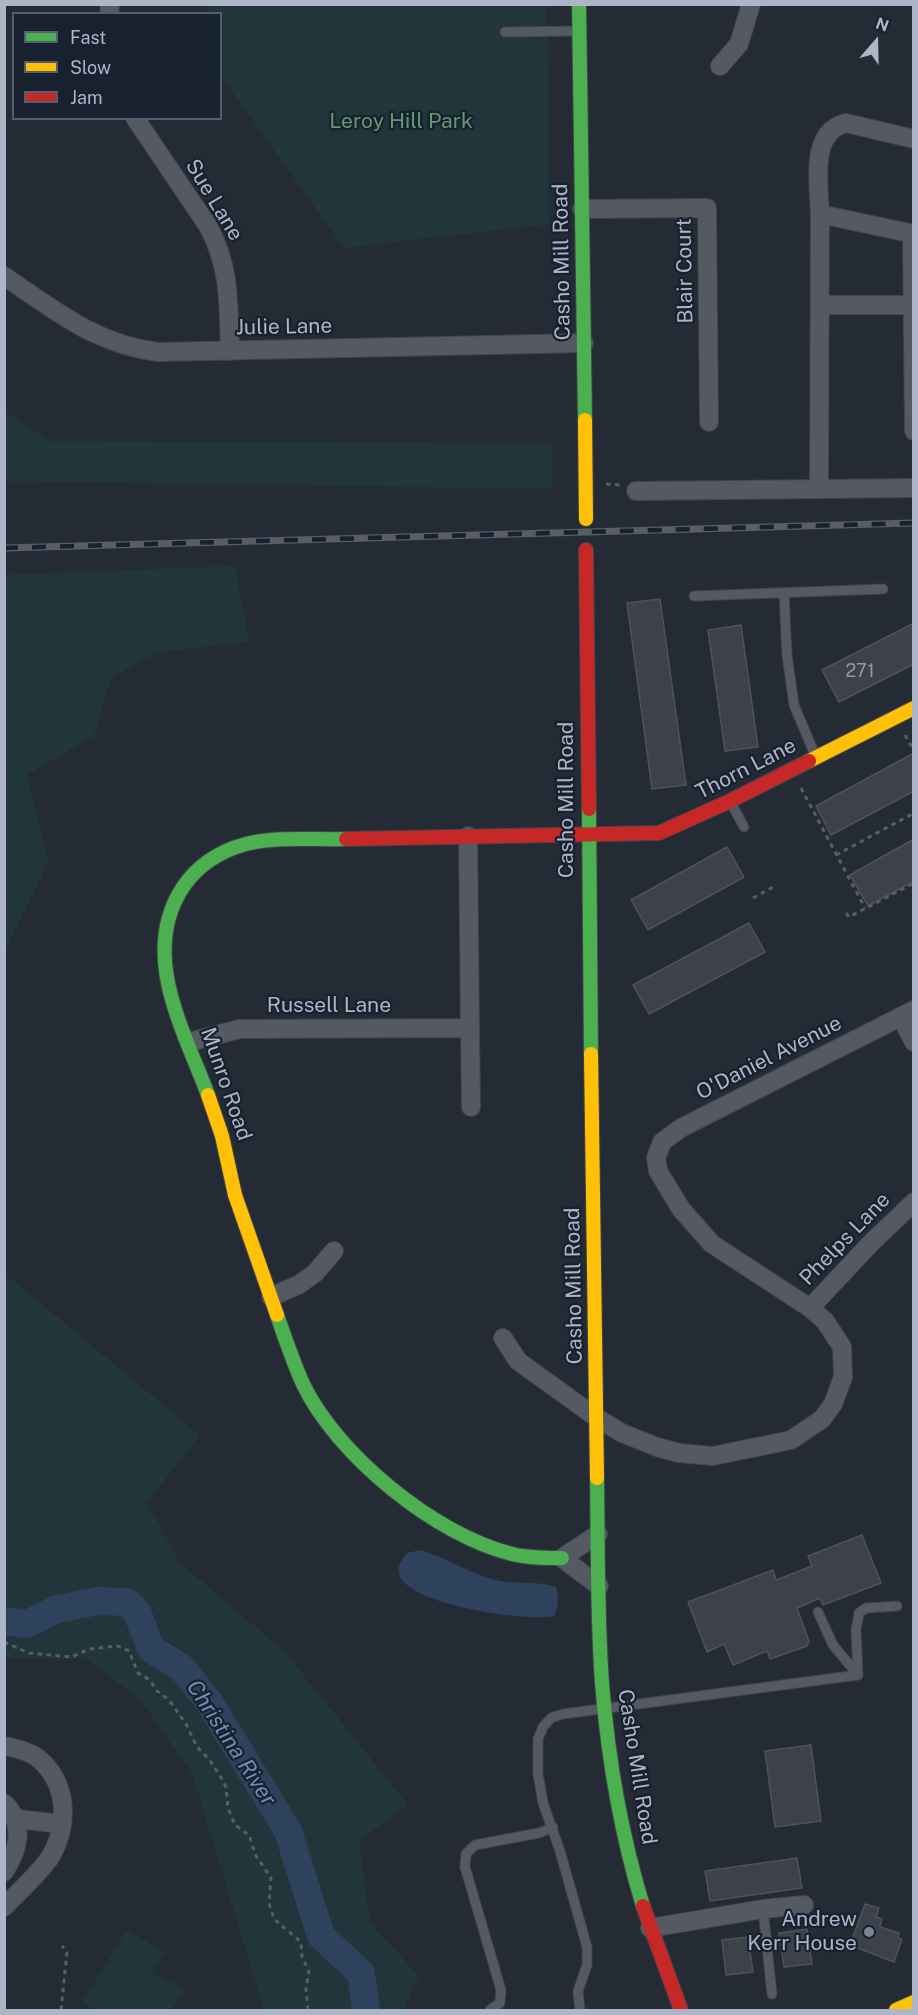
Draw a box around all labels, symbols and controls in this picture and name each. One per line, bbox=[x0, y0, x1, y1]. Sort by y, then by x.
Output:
legend bbox=[12, 12, 222, 120]
north arrow bbox=[846, 12, 906, 72]
text: N bbox=[873, 14, 891, 36]
text: Fast bbox=[70, 27, 106, 48]
text: Slow bbox=[70, 57, 111, 78]
text: Jam bbox=[70, 87, 103, 108]
park label: Leroy Hill Park bbox=[329, 109, 473, 135]
street label: Sue Lane bbox=[180, 155, 248, 245]
street label: Casho Mill Road bbox=[548, 183, 576, 341]
street label: Blair Court bbox=[671, 218, 699, 324]
street label: Julie Lane bbox=[236, 314, 332, 340]
house number: 271 bbox=[845, 660, 875, 682]
street label: Casho Mill Road bbox=[554, 722, 580, 878]
street label: Thorn Lane bbox=[692, 733, 800, 805]
street label: Russell Lane bbox=[267, 993, 391, 1019]
street label: O'Daniel Avenue bbox=[692, 1011, 846, 1105]
street label: Munro Road bbox=[195, 1024, 257, 1144]
street label: Phelps Lane bbox=[795, 1187, 895, 1291]
street label: Casho Mill Road bbox=[560, 1207, 588, 1365]
water label: Christina River bbox=[181, 1675, 281, 1811]
street label: Casho Mill Road bbox=[612, 1688, 662, 1846]
place label: Andrew Kerr House bbox=[747, 1907, 857, 1957]
marker: Andrew Kerr House bbox=[862, 1925, 876, 1939]

